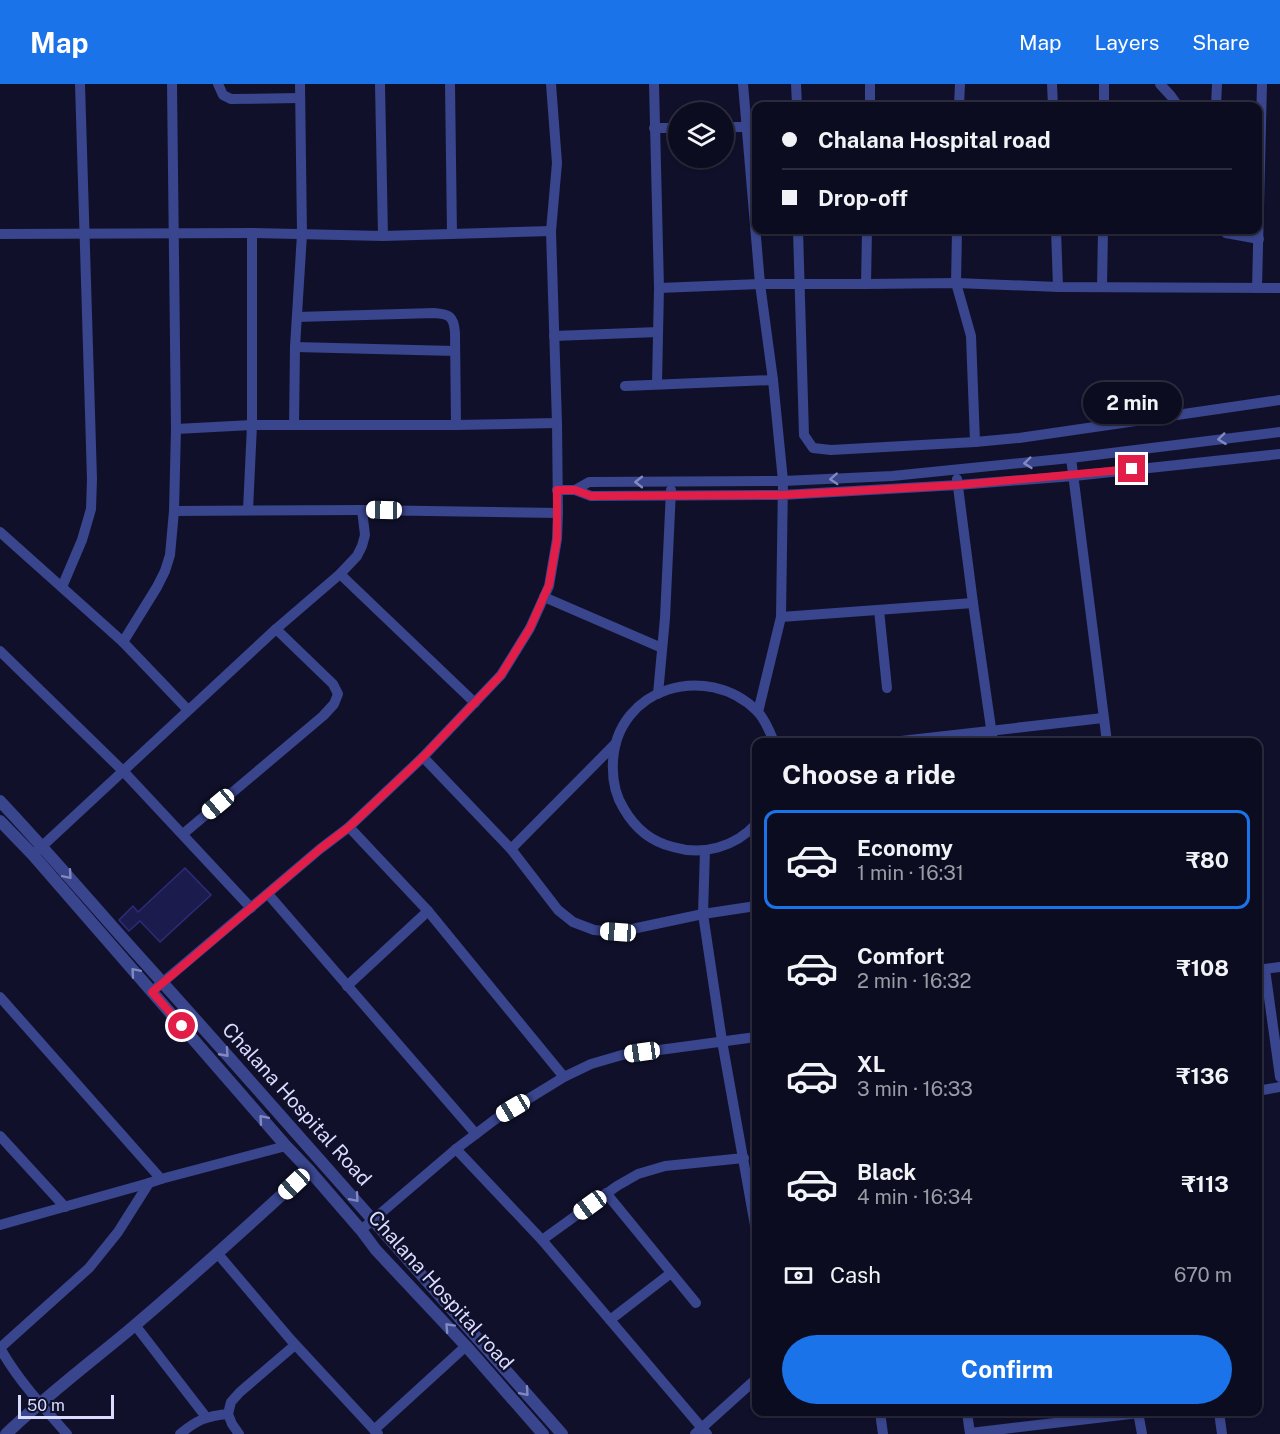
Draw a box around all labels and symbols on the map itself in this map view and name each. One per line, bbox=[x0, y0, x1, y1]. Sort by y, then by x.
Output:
callout: 2 min bbox=[1082, 382, 1182, 424]
one-way arrow bbox=[1217, 433, 1227, 445]
route end bbox=[1118, 455, 1145, 482]
one-way arrow bbox=[1024, 456, 1033, 469]
one-way arrow bbox=[830, 472, 839, 485]
one-way arrow bbox=[635, 476, 644, 488]
car bbox=[366, 501, 402, 519]
car bbox=[198, 786, 238, 822]
one-way arrow bbox=[61, 868, 72, 879]
car bbox=[599, 922, 637, 942]
one-way arrow bbox=[131, 968, 142, 979]
route start bbox=[168, 1012, 195, 1039]
street label: Chalana Hospital Road bbox=[217, 1017, 377, 1191]
car bbox=[623, 1041, 661, 1063]
one-way arrow bbox=[218, 1046, 229, 1056]
car bbox=[493, 1091, 533, 1125]
one-way arrow bbox=[259, 1115, 270, 1126]
car bbox=[275, 1165, 313, 1203]
car bbox=[570, 1187, 610, 1223]
one-way arrow bbox=[348, 1191, 359, 1202]
street label: Chalana Hospital road bbox=[363, 1206, 519, 1374]
one-way arrow bbox=[445, 1323, 456, 1334]
one-way arrow bbox=[518, 1385, 529, 1396]
scale bar bbox=[18, 1392, 114, 1420]

